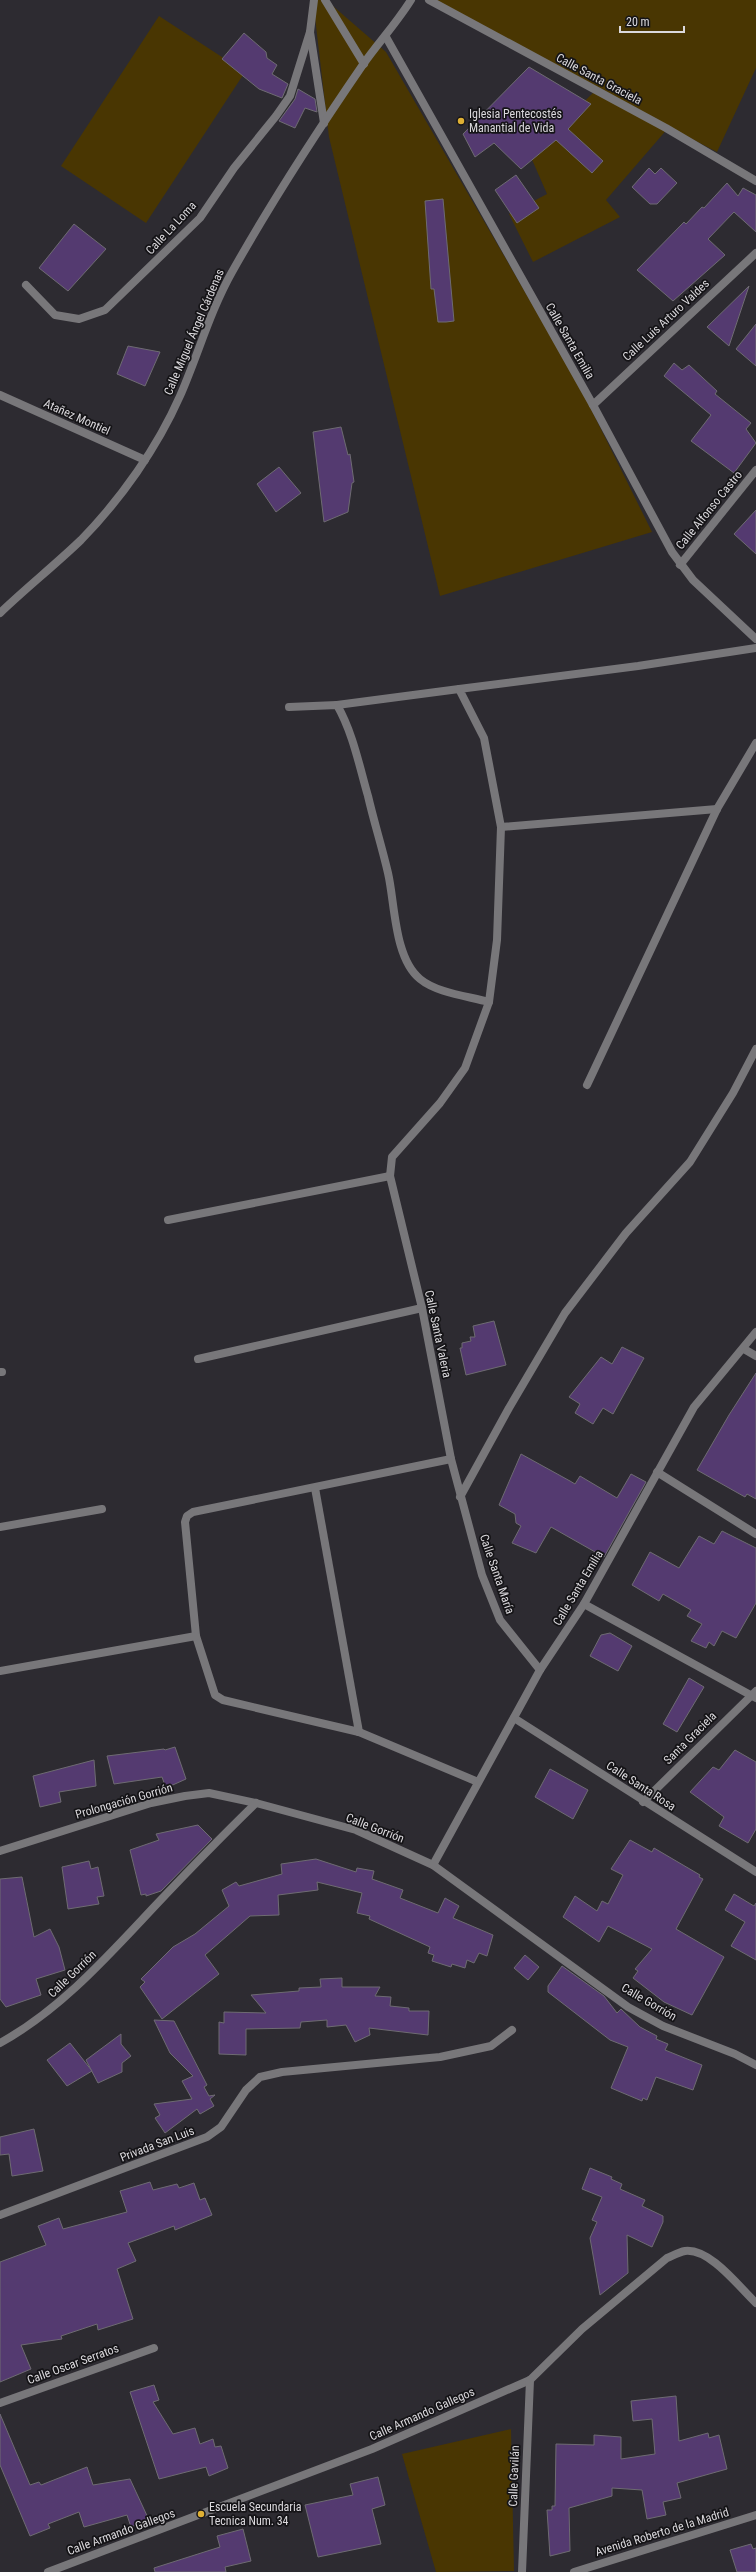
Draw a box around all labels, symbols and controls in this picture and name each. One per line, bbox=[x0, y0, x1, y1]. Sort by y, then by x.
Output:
scale bar bbox=[620, 8, 684, 34]
text: 20 m bbox=[626, 15, 650, 29]
street label: Calle Santa Graciela bbox=[554, 51, 644, 108]
place label: Iglesia Pentecostés Manantial de Vida bbox=[469, 107, 562, 135]
marker: Iglesia Pentecostés Manantial de Vida bbox=[456, 116, 466, 126]
street label: Calle La Loma bbox=[143, 198, 199, 257]
street label: Calle Miguel Ángel Cárdenas bbox=[160, 266, 227, 397]
street label: Calle Luis Arturo Valdes bbox=[620, 276, 712, 364]
street label: Calle Santa Emilia bbox=[543, 301, 598, 382]
street label: Atañez Montiel bbox=[42, 396, 112, 438]
street label: Calle Alfonso Castro bbox=[673, 468, 745, 552]
street label: Calle Santa Valeria bbox=[422, 1289, 454, 1379]
street label: Calle Santa María bbox=[477, 1532, 517, 1616]
street label: Calle Santa Emilia bbox=[550, 1548, 606, 1628]
street label: Santa Graciela bbox=[661, 1709, 719, 1767]
street label: Calle Santa Rosa bbox=[604, 1758, 679, 1814]
street label: Prolongación Gorrión bbox=[74, 1780, 174, 1822]
street label: Calle Gorrión bbox=[344, 1810, 406, 1846]
street label: Calle Gorrión bbox=[45, 1947, 99, 2000]
street label: Calle Gorrión bbox=[619, 1981, 679, 2024]
street label: Privada San Luis bbox=[118, 2123, 196, 2165]
street label: Calle Oscar Serratos bbox=[25, 2341, 121, 2387]
street label: Calle Armando Gallegos bbox=[367, 2384, 477, 2444]
street label: Calle Gavilán bbox=[506, 2445, 522, 2507]
place label: Escuela Secundaria Tecnica Num. 34 bbox=[209, 2500, 302, 2528]
street label: Avenida Roberto de la Madrid bbox=[593, 2505, 731, 2559]
street label: Calle Armando Gallegos bbox=[65, 2506, 177, 2558]
marker: Escuela Secundaria Tecnica Num. 34 bbox=[196, 2509, 206, 2519]

